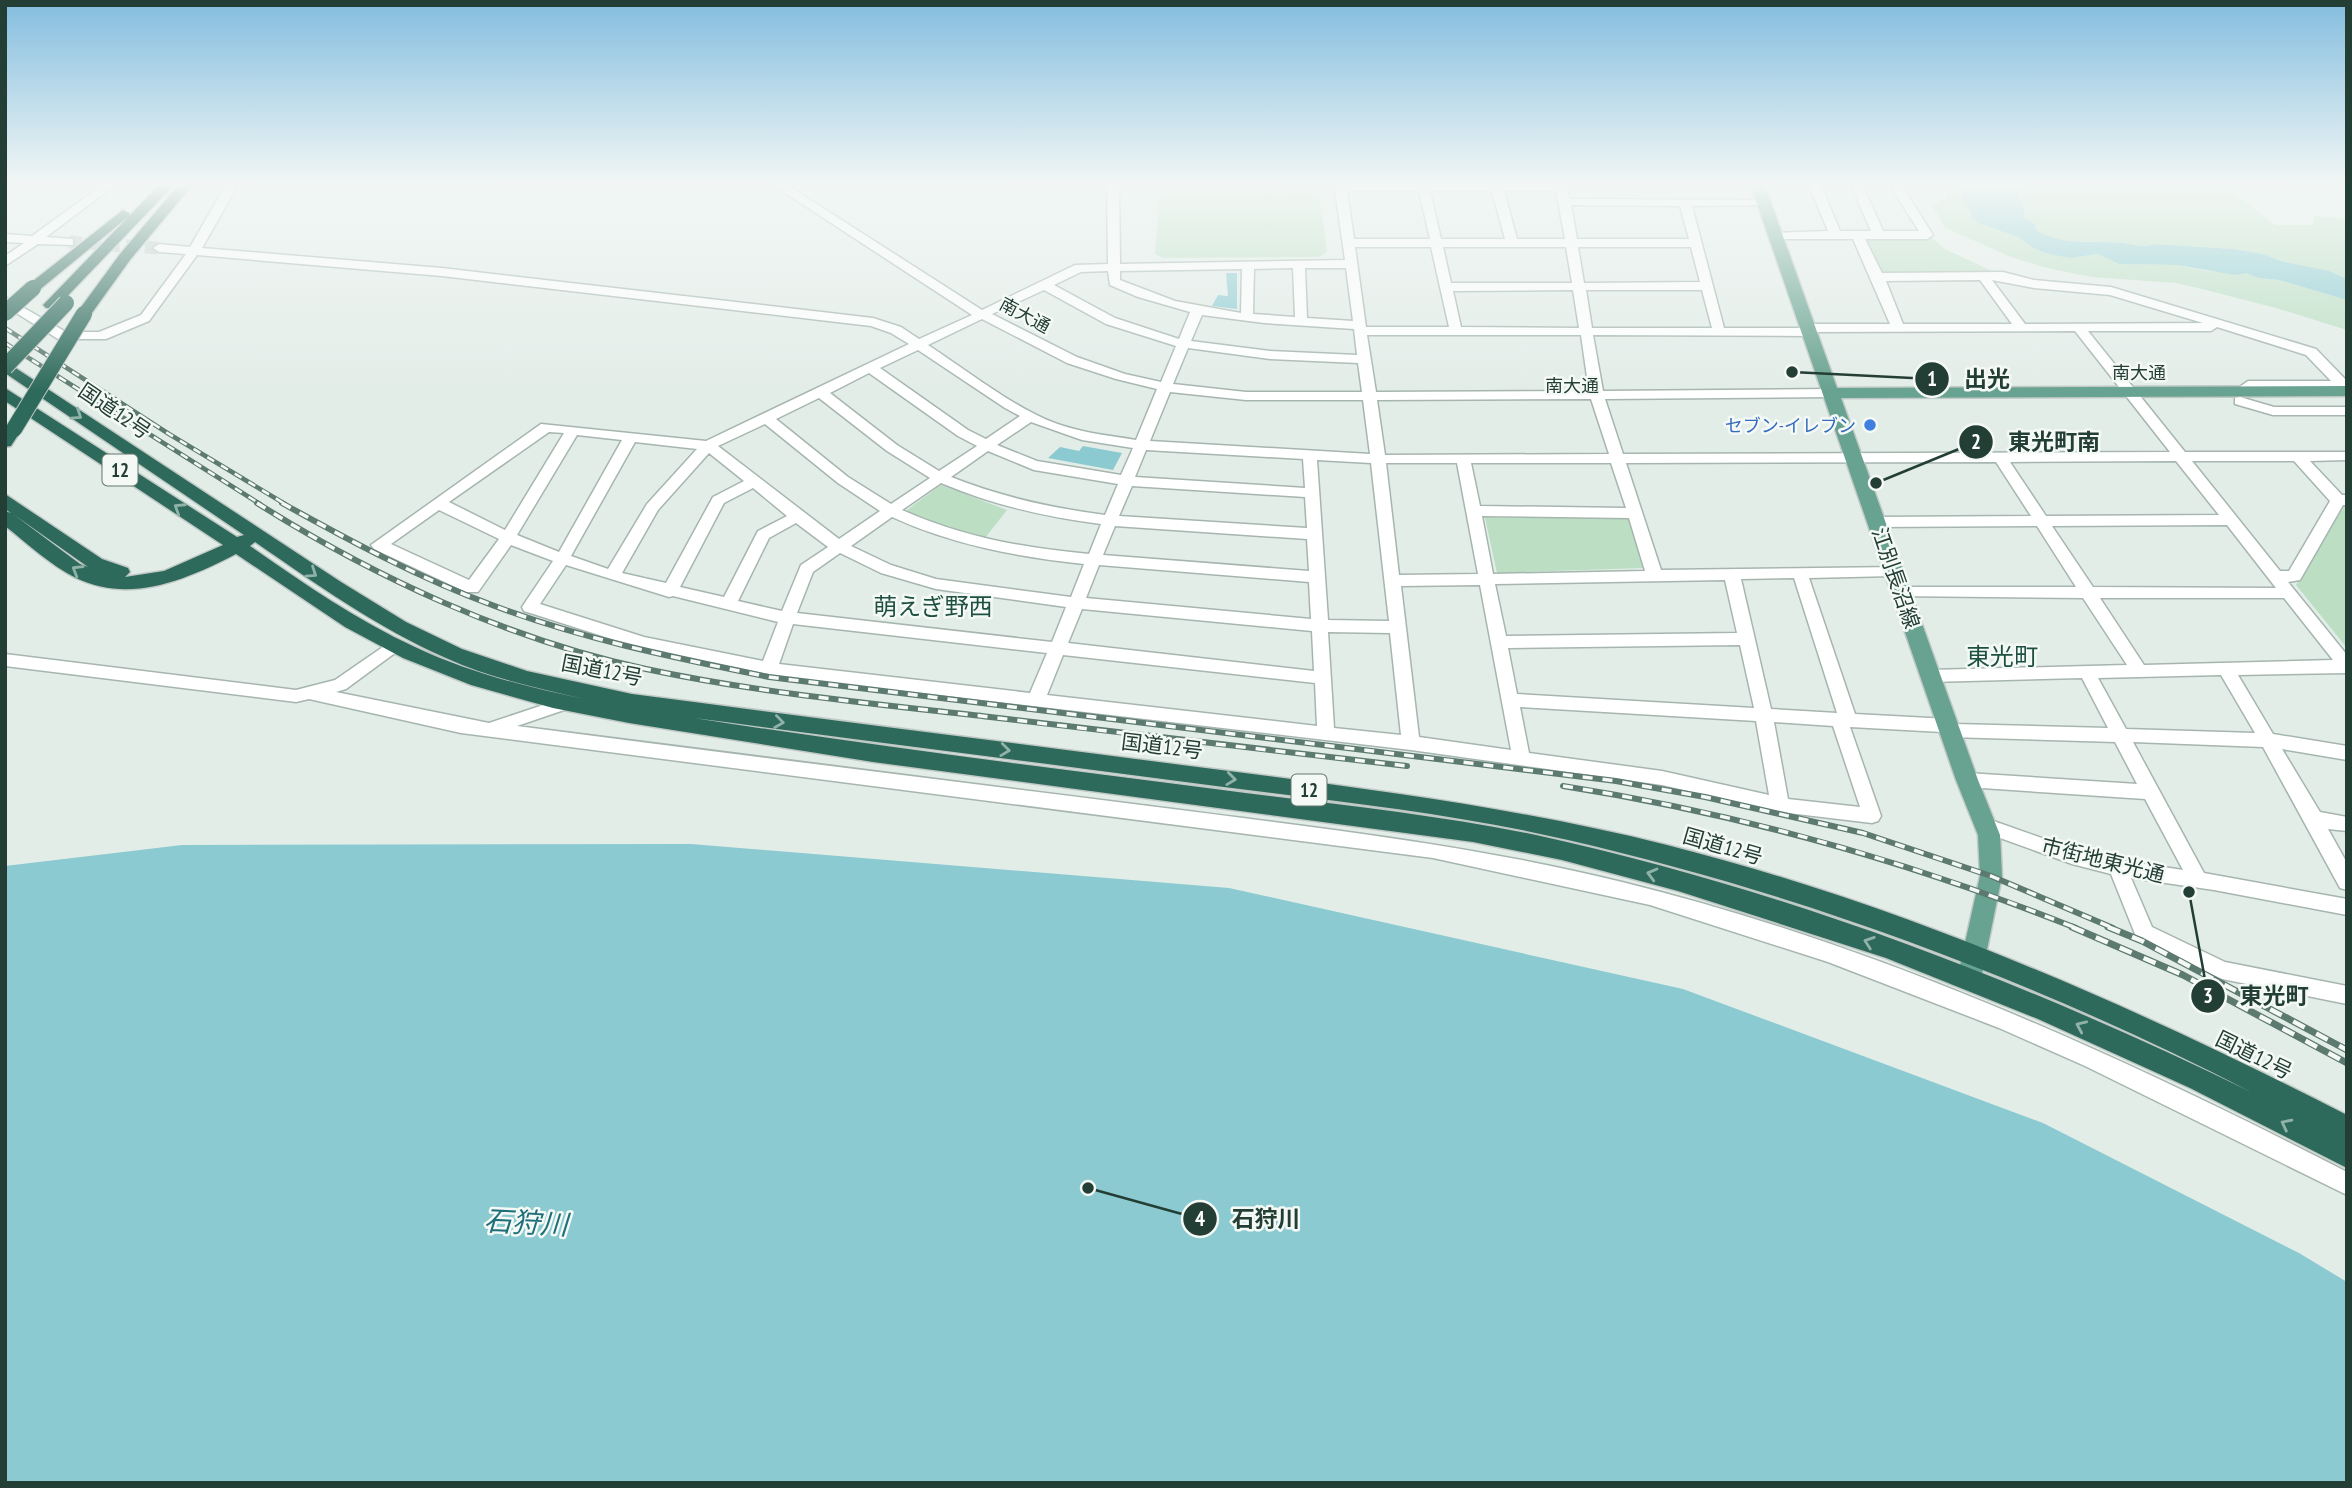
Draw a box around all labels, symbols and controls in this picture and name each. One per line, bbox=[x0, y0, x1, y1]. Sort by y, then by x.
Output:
street label: 南大通 bbox=[996, 292, 1054, 338]
callout: 出光 bbox=[1915, 357, 2024, 401]
street label: 南大通 bbox=[2112, 361, 2166, 384]
text: 出光 bbox=[1964, 364, 2010, 393]
text: 1 bbox=[1927, 365, 1937, 392]
street label: 南大通 bbox=[1545, 374, 1599, 397]
street label: 国道12号 bbox=[73, 377, 157, 445]
one-way arrow bbox=[69, 407, 82, 419]
place label: セブン-イレブン bbox=[1725, 414, 1856, 437]
marker: セブン-イレブン bbox=[1862, 417, 1878, 433]
callout: 東光町南 bbox=[1959, 420, 2114, 464]
text: 東光町南 bbox=[2008, 427, 2100, 456]
text: 2 bbox=[1971, 428, 1981, 455]
road number: 12 bbox=[102, 454, 138, 485]
one-way arrow bbox=[174, 504, 187, 517]
street label: 江別長沼線 bbox=[1866, 524, 1926, 632]
one-way arrow bbox=[72, 565, 85, 578]
one-way arrow bbox=[304, 565, 317, 577]
district label: 萌えぎ野西 bbox=[873, 591, 993, 622]
district label: 東光町 bbox=[1966, 641, 2038, 672]
street label: 国道12号 bbox=[559, 649, 645, 691]
one-way arrow bbox=[773, 714, 785, 729]
street label: 国道12号 bbox=[1120, 728, 1204, 764]
one-way arrow bbox=[999, 743, 1011, 758]
one-way arrow bbox=[1225, 772, 1237, 787]
road number: 12 bbox=[1292, 775, 1326, 806]
street label: 国道12号 bbox=[1680, 822, 1766, 870]
street label: 市街地東光通 bbox=[2039, 832, 2167, 888]
one-way arrow bbox=[1647, 868, 1659, 882]
one-way arrow bbox=[1864, 936, 1876, 950]
callout: 東光町 bbox=[2190, 974, 2322, 1018]
text: 東光町 bbox=[2240, 981, 2309, 1010]
text: 3 bbox=[2203, 982, 2213, 1009]
one-way arrow bbox=[2076, 1020, 2088, 1034]
street label: 国道12号 bbox=[2211, 1025, 2297, 1085]
one-way arrow bbox=[2281, 1118, 2293, 1132]
callout: 石狩川 bbox=[1182, 1197, 1314, 1241]
water label: 石狩川 bbox=[483, 1201, 572, 1243]
text: 石狩川 bbox=[1232, 1204, 1301, 1233]
text: 4 bbox=[1195, 1205, 1205, 1232]

